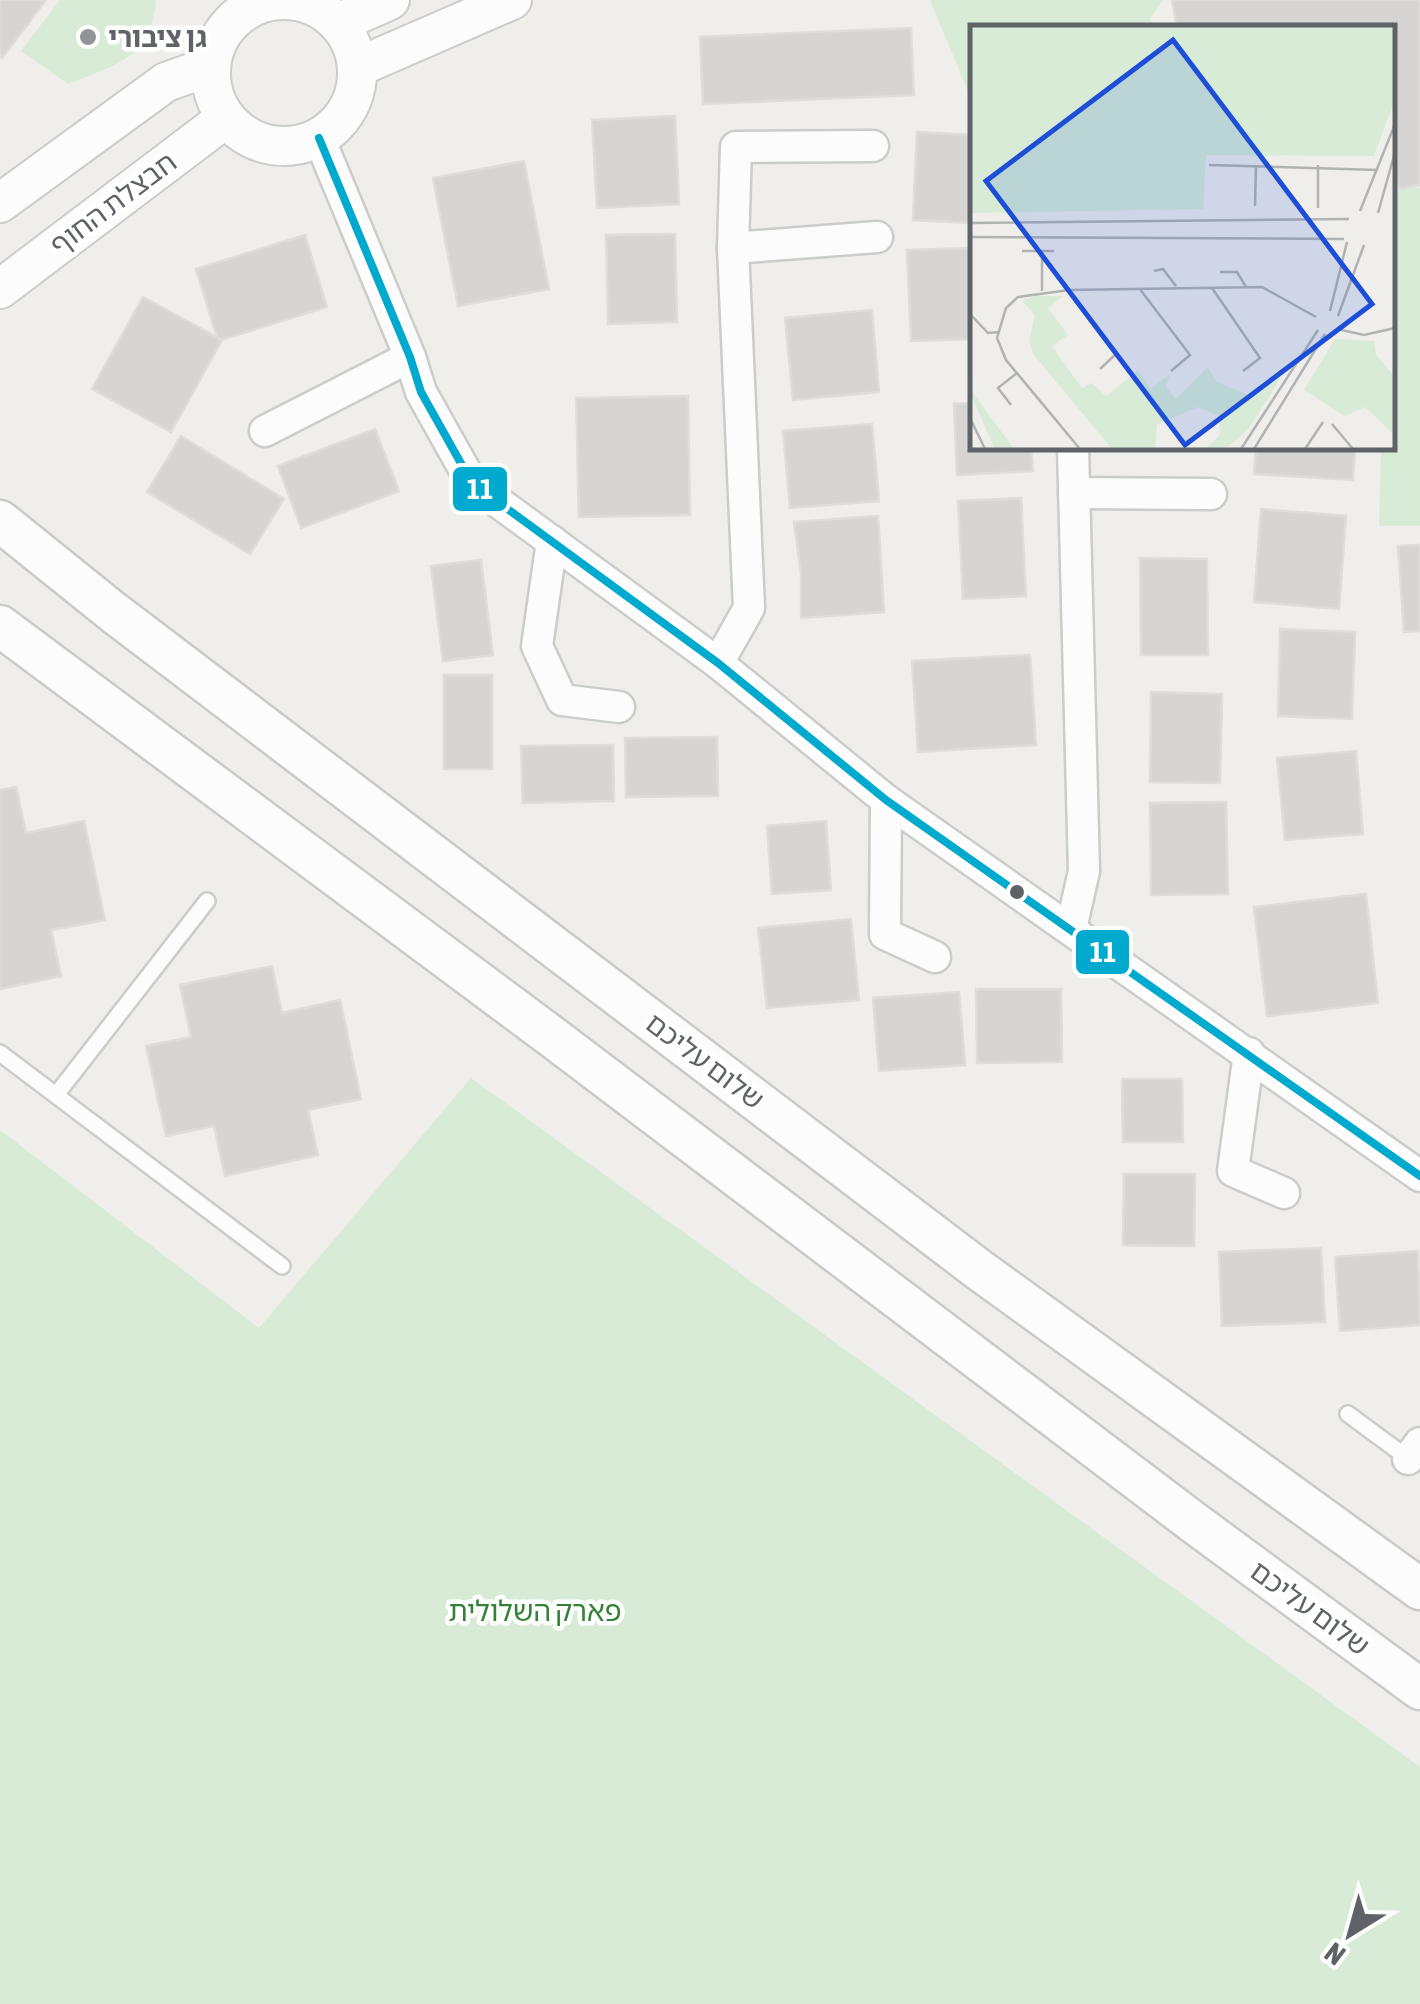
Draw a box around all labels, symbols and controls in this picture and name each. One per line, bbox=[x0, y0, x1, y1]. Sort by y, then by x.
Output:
place label: גן ציבורי bbox=[108, 21, 207, 53]
inset map bbox=[970, 25, 1395, 450]
marker: גן ציבורי bbox=[77, 26, 99, 48]
street label: חבצלת החוף bbox=[44, 145, 182, 261]
line badge: 11 bbox=[451, 465, 509, 513]
text: 11 bbox=[467, 473, 493, 505]
unlabelled marker bbox=[1007, 882, 1027, 902]
line badge: 11 bbox=[1074, 928, 1131, 976]
text: 11 bbox=[1090, 936, 1116, 968]
street label: שלום עליכם bbox=[640, 1006, 770, 1116]
street label: שלום עליכם bbox=[1244, 1554, 1376, 1662]
park label: פארק השלולית bbox=[448, 1595, 622, 1627]
north arrow bbox=[1300, 1884, 1400, 1984]
text: N bbox=[1319, 1936, 1351, 1972]

